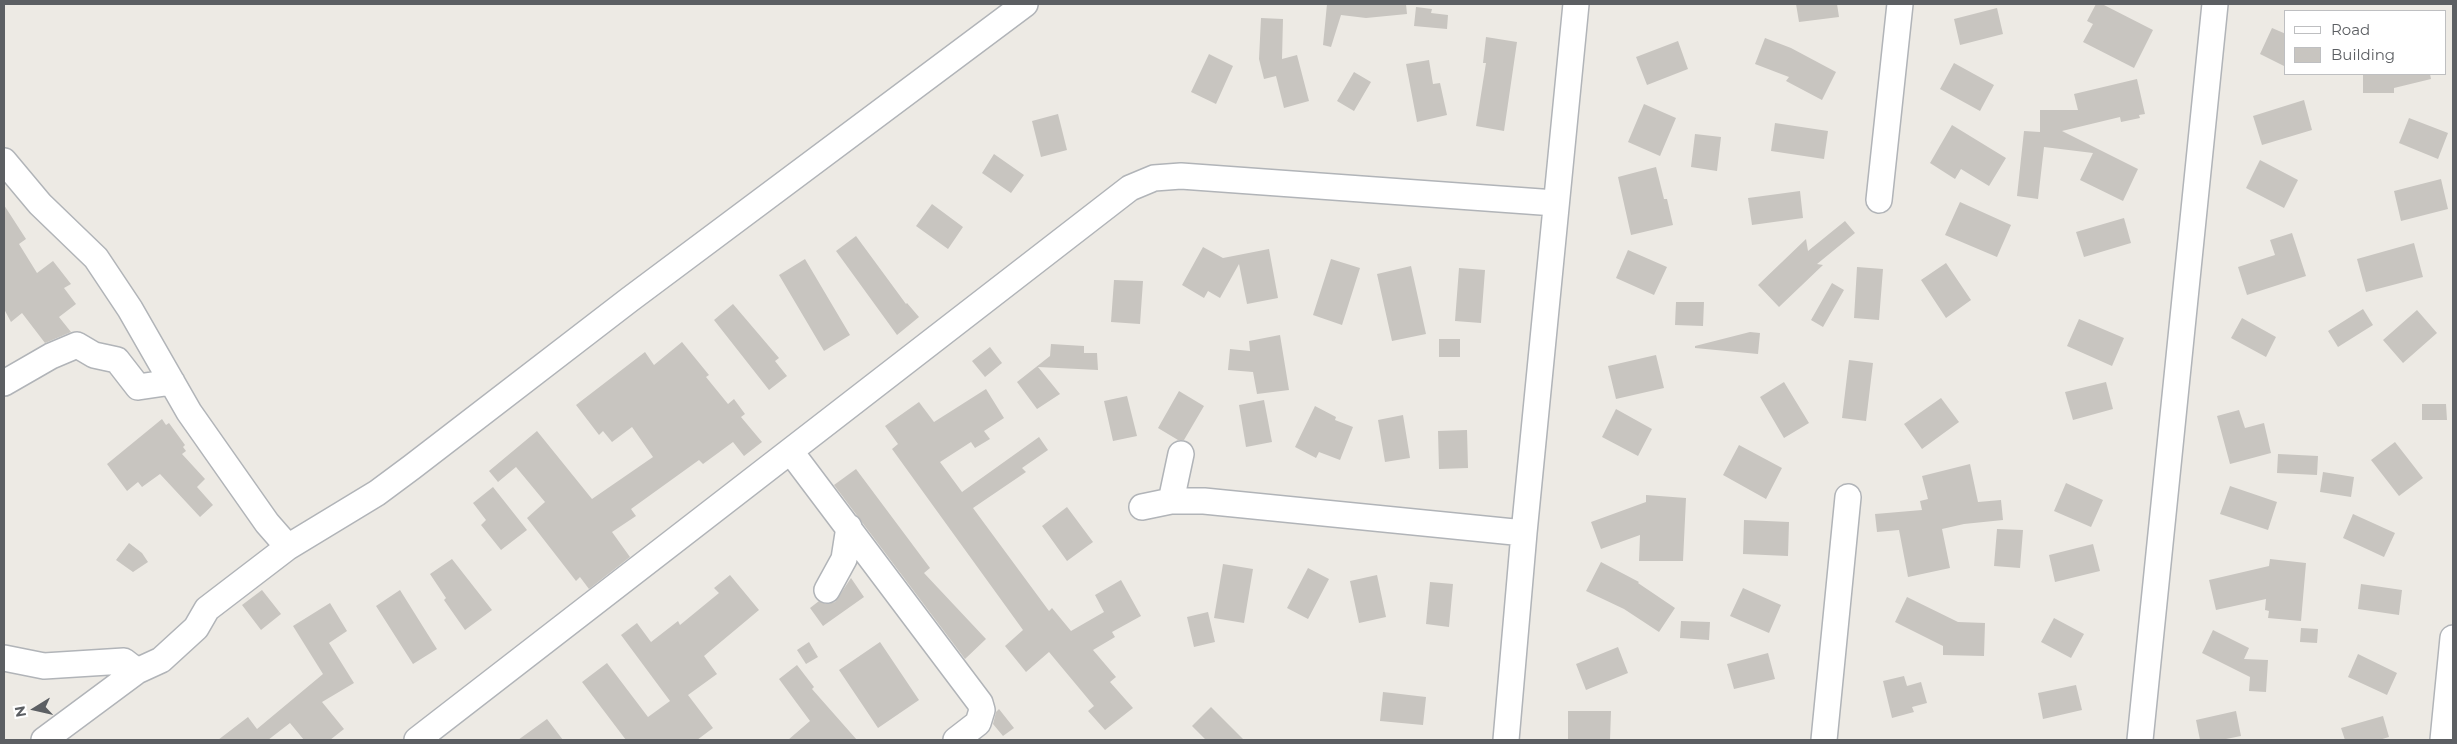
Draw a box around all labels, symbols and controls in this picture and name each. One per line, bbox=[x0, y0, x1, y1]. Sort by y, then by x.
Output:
legend bbox=[2284, 10, 2447, 75]
text: Road bbox=[2331, 20, 2370, 39]
text: Building bbox=[2331, 45, 2395, 64]
north arrow bbox=[10, 684, 60, 734]
text: N bbox=[10, 704, 30, 719]

